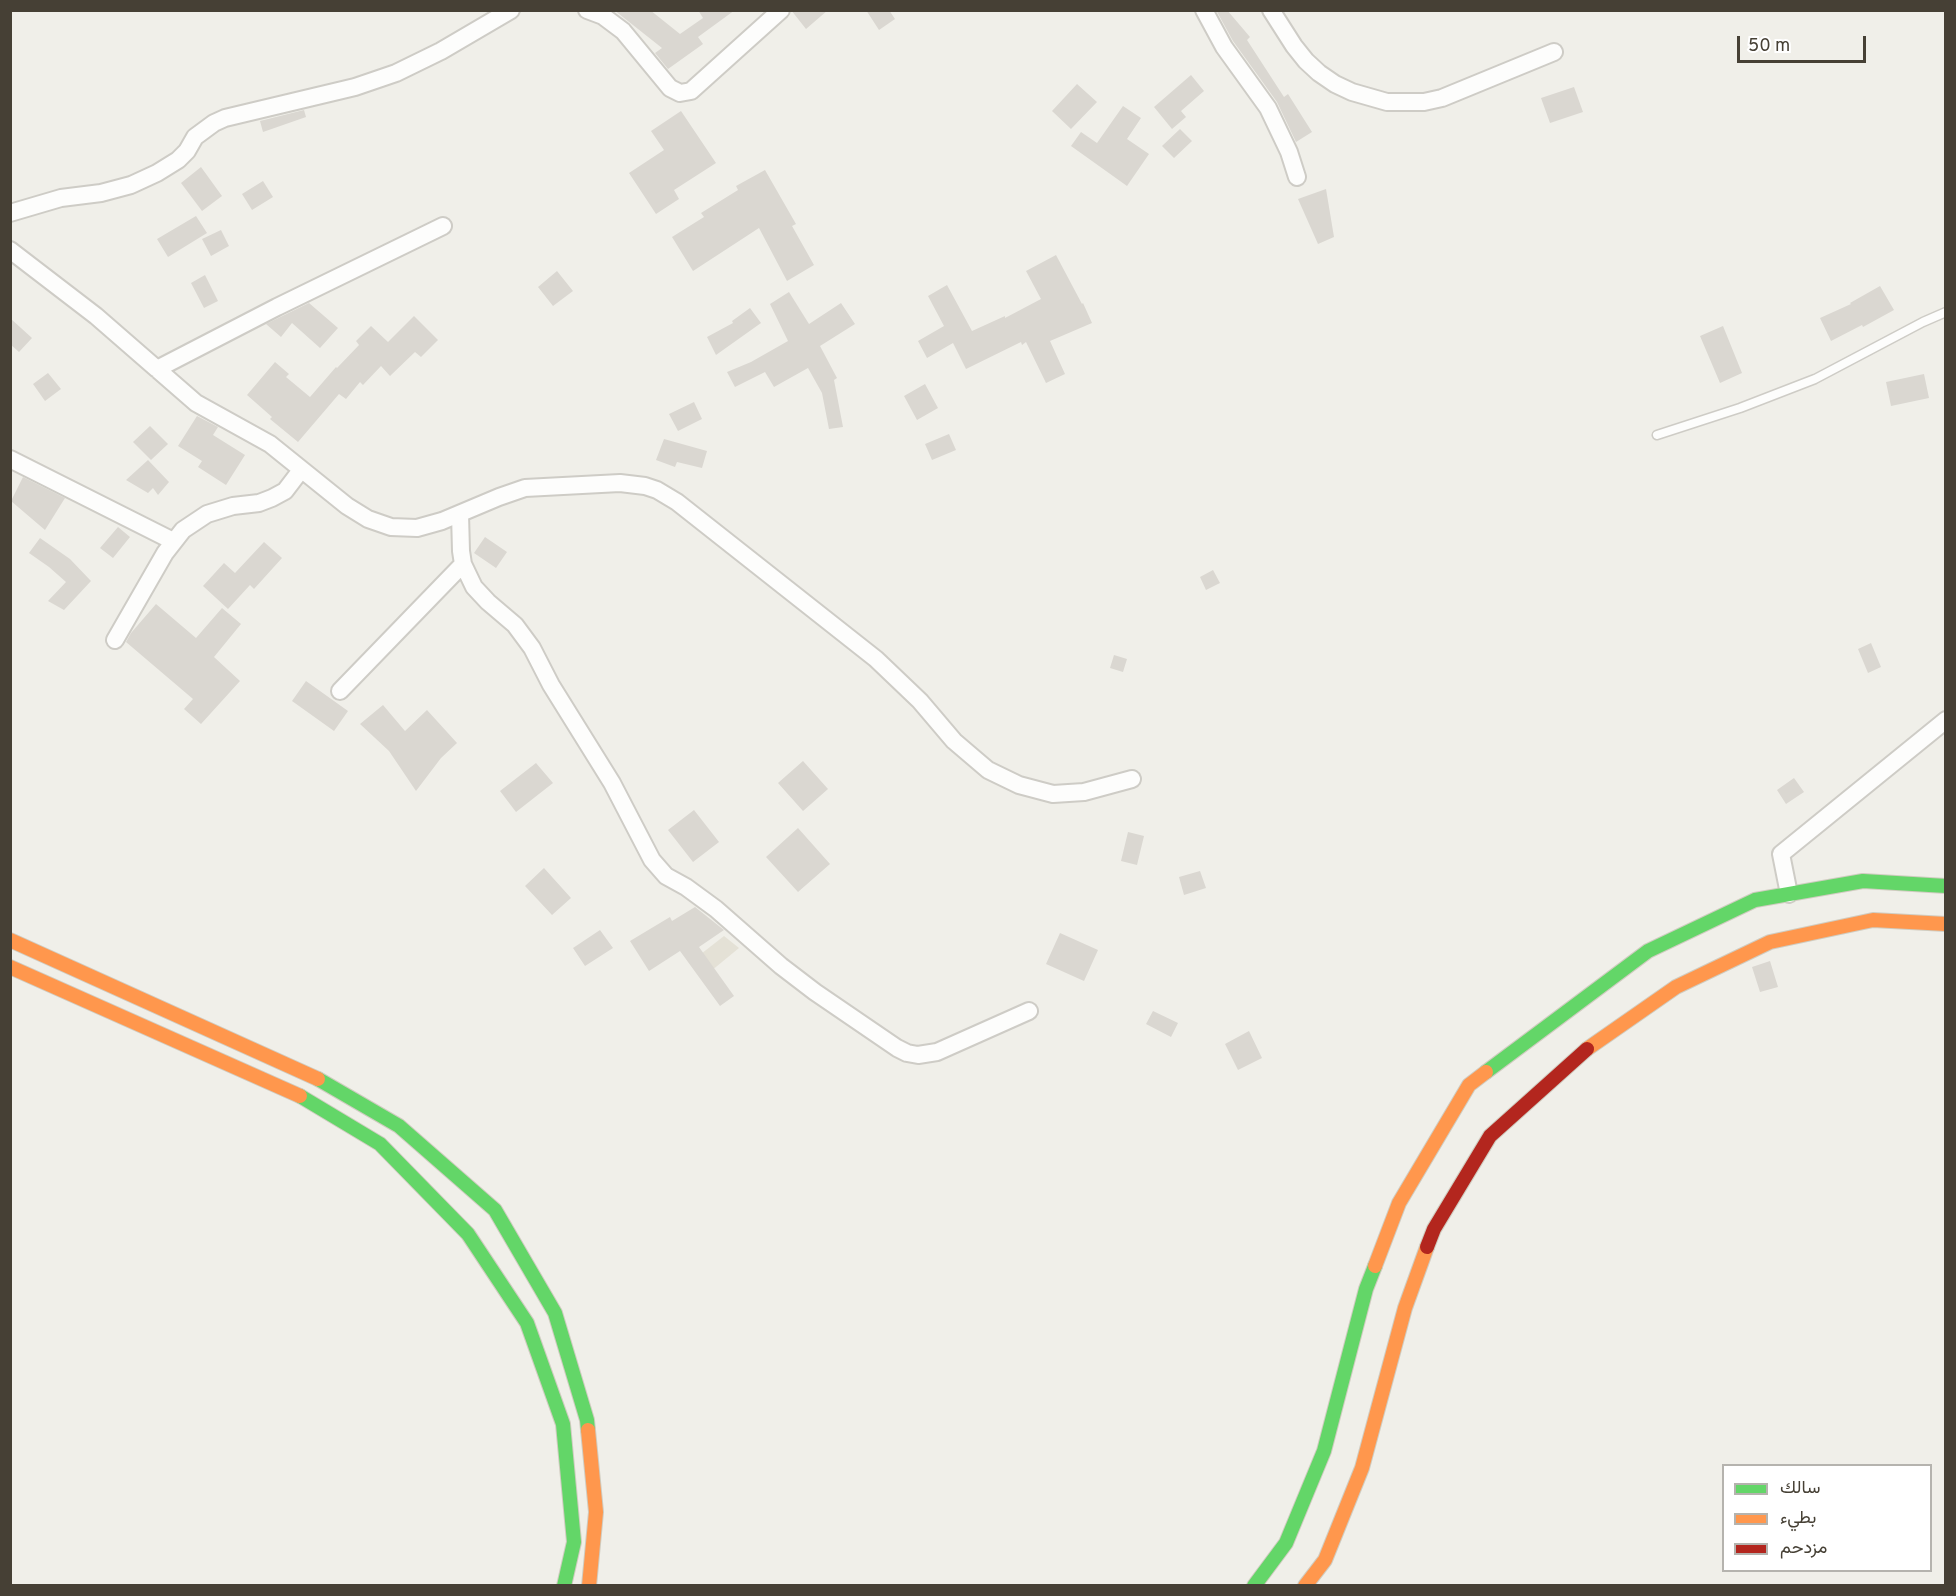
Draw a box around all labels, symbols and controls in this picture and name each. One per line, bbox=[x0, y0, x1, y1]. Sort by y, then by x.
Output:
scale bar bbox=[1740, 24, 1869, 62]
text: 50 m bbox=[1748, 35, 1790, 58]
legend bbox=[1722, 1464, 1932, 1572]
text: سالك bbox=[1780, 1477, 1820, 1500]
text: بطيء bbox=[1780, 1507, 1816, 1530]
text: مزدحم bbox=[1780, 1537, 1827, 1560]

